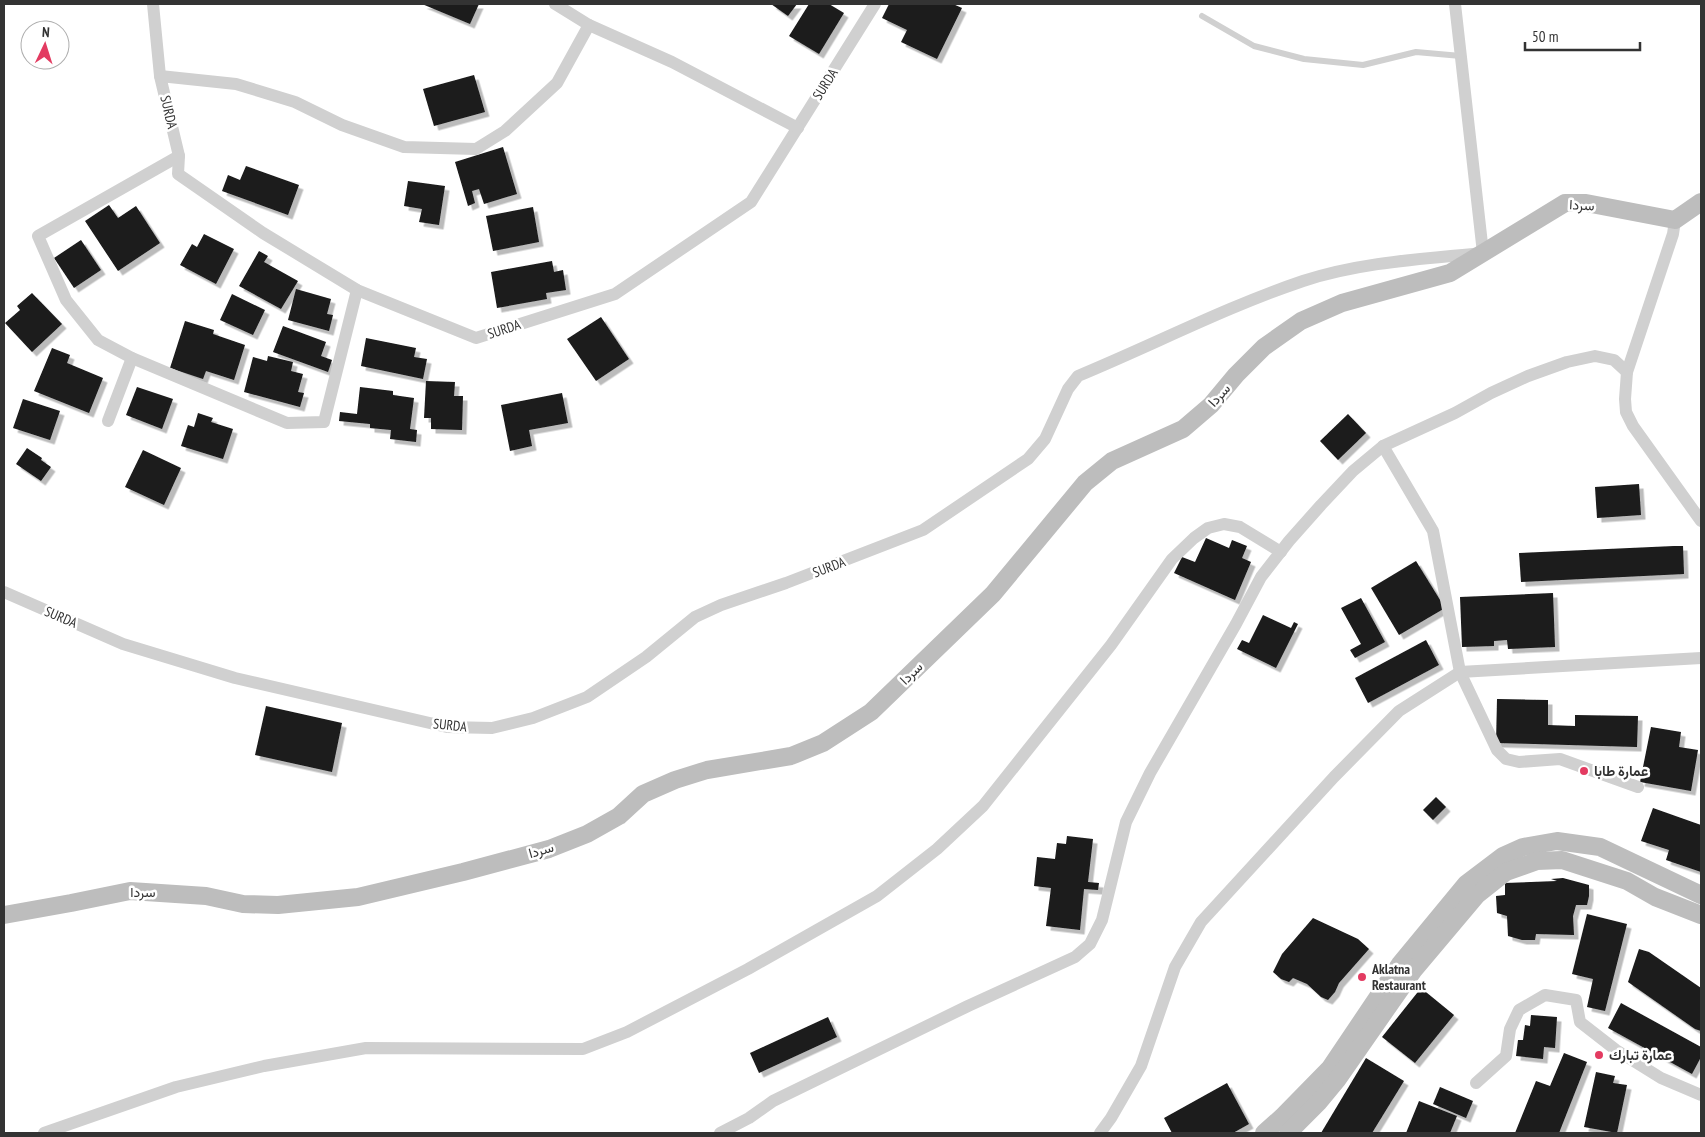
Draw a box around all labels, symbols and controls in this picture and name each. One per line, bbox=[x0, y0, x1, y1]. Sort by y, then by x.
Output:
north arrow bbox=[20, 20, 70, 70]
scale bar bbox=[1525, 20, 1640, 52]
text: N bbox=[42, 23, 50, 41]
text: 50 m bbox=[1532, 27, 1558, 46]
street label: SURDA bbox=[808, 65, 842, 103]
street label: SURDA bbox=[156, 94, 182, 131]
street label: سردا bbox=[1569, 195, 1595, 215]
street label: SURDA bbox=[485, 315, 523, 343]
street label: سردا bbox=[1204, 380, 1234, 410]
street label: SURDA bbox=[810, 552, 848, 581]
street label: SURDA bbox=[42, 602, 80, 632]
street label: سردا bbox=[896, 658, 926, 688]
street label: SURDA bbox=[432, 714, 468, 736]
place label: عمارة طابا bbox=[1594, 762, 1648, 780]
marker: عمارة طابا bbox=[1578, 765, 1590, 777]
street label: سردا bbox=[526, 838, 556, 862]
street label: سردا bbox=[130, 883, 156, 901]
place label: Aklatna Restaurant bbox=[1371, 960, 1426, 994]
marker: Aklatna Restaurant bbox=[1356, 971, 1368, 983]
place label: عمارة تبارك bbox=[1609, 1046, 1672, 1064]
marker: عمارة تبارك bbox=[1593, 1049, 1605, 1061]

